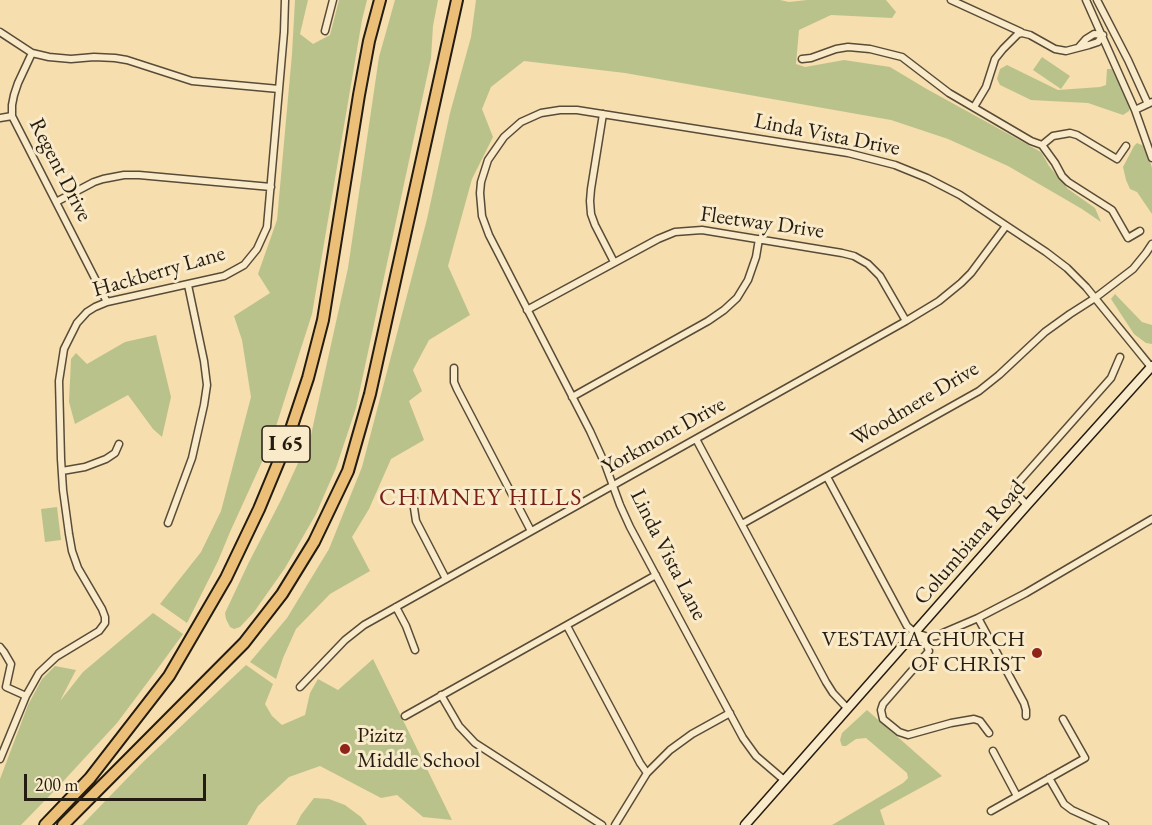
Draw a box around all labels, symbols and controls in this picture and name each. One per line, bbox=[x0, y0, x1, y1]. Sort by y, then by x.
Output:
street label: Linda Vista Drive bbox=[752, 108, 902, 162]
street label: Regent Drive bbox=[23, 114, 97, 226]
street label: Fleetway Drive bbox=[698, 201, 826, 245]
street label: Hackberry Lane bbox=[90, 241, 228, 303]
street label: Woodmere Drive bbox=[847, 356, 983, 452]
street label: Yorkmont Drive bbox=[598, 391, 730, 481]
road number: I 65 bbox=[262, 426, 310, 462]
street label: Columbiana Road bbox=[909, 475, 1031, 611]
district label: CHIMNEY HILLS bbox=[379, 484, 583, 512]
street label: Linda Vista Lane bbox=[624, 485, 712, 625]
place label: VESTAVIA CHURCH OF CHRIST bbox=[822, 627, 1025, 678]
marker: VESTAVIA CHURCH OF CHRIST bbox=[1030, 646, 1044, 660]
place label: Pizitz Middle School bbox=[357, 723, 480, 774]
marker: Pizitz Middle School bbox=[338, 742, 352, 756]
scale bar bbox=[27, 762, 208, 800]
text: 200 m bbox=[35, 773, 79, 796]

